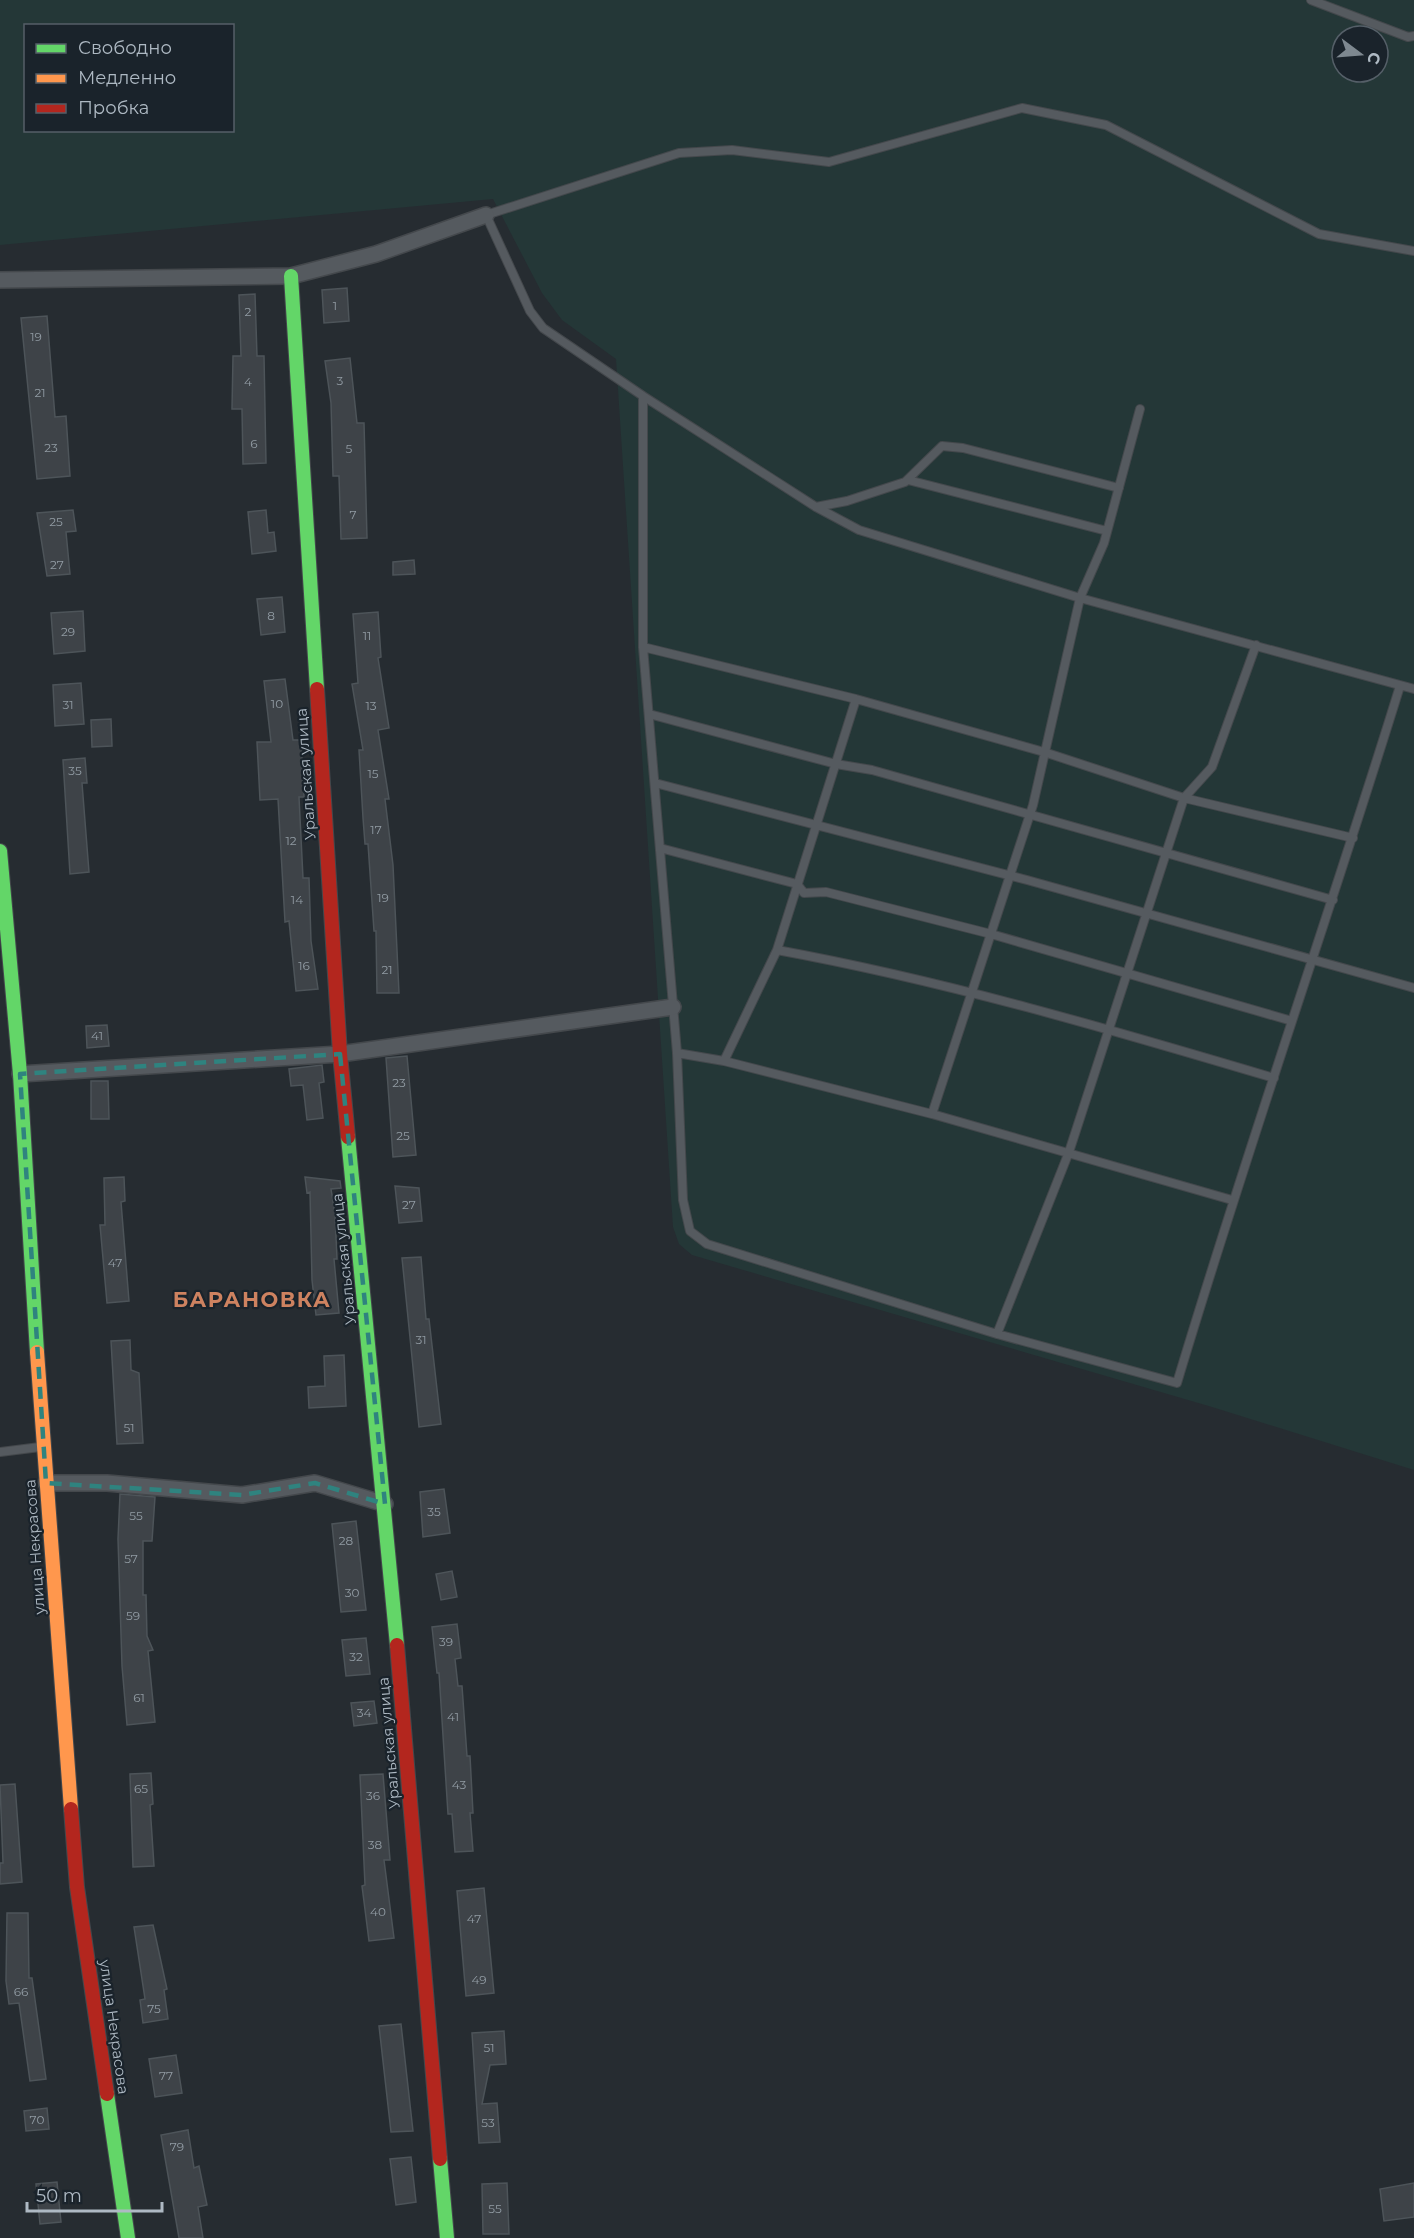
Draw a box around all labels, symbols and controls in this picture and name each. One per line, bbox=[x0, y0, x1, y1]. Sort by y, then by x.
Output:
legend bbox=[24, 24, 234, 132]
north arrow bbox=[1330, 24, 1390, 84]
text: Свободно bbox=[78, 37, 172, 59]
text: С bbox=[1363, 50, 1385, 67]
text: Медленно bbox=[78, 67, 176, 89]
text: Пробка bbox=[78, 97, 149, 119]
house number: 1 bbox=[333, 298, 337, 313]
house number: 2 bbox=[245, 304, 252, 319]
house number: 19 bbox=[30, 329, 42, 344]
house number: 3 bbox=[337, 373, 344, 388]
house number: 4 bbox=[244, 374, 252, 389]
house number: 21 bbox=[34, 385, 46, 400]
house number: 6 bbox=[250, 436, 258, 451]
house number: 23 bbox=[44, 440, 58, 455]
house number: 5 bbox=[346, 441, 353, 456]
house number: 7 bbox=[349, 507, 357, 522]
house number: 25 bbox=[49, 514, 63, 529]
house number: 27 bbox=[50, 557, 64, 572]
house number: 8 bbox=[267, 608, 275, 623]
house number: 29 bbox=[61, 624, 75, 639]
house number: 11 bbox=[363, 628, 371, 643]
house number: 10 bbox=[271, 696, 283, 711]
house number: 31 bbox=[62, 697, 74, 712]
house number: 13 bbox=[365, 698, 377, 713]
street label: Уральская улица bbox=[291, 707, 320, 841]
house number: 35 bbox=[68, 763, 82, 778]
house number: 15 bbox=[367, 766, 379, 781]
house number: 17 bbox=[370, 822, 382, 837]
house number: 12 bbox=[285, 833, 297, 848]
house number: 19 bbox=[377, 890, 389, 905]
house number: 14 bbox=[291, 892, 303, 907]
house number: 16 bbox=[298, 958, 310, 973]
house number: 21 bbox=[381, 962, 393, 977]
house number: 41 bbox=[91, 1028, 103, 1043]
house number: 23 bbox=[392, 1075, 406, 1090]
house number: 25 bbox=[396, 1128, 410, 1143]
street label: Уральская улица bbox=[327, 1192, 360, 1326]
house number: 27 bbox=[402, 1197, 416, 1212]
house number: 47 bbox=[108, 1255, 122, 1270]
district label: БАРАНОВКА bbox=[173, 1287, 331, 1312]
house number: 31 bbox=[415, 1332, 427, 1347]
house number: 51 bbox=[123, 1420, 135, 1435]
street label: улица Некрасова bbox=[20, 1479, 49, 1616]
house number: 35 bbox=[427, 1504, 441, 1519]
house number: 55 bbox=[129, 1508, 143, 1523]
house number: 28 bbox=[339, 1533, 354, 1548]
house number: 57 bbox=[124, 1551, 138, 1566]
house number: 30 bbox=[345, 1585, 359, 1600]
house number: 59 bbox=[126, 1608, 140, 1623]
house number: 39 bbox=[439, 1634, 453, 1649]
house number: 32 bbox=[349, 1649, 363, 1664]
street label: Уральская улица bbox=[373, 1676, 404, 1810]
house number: 61 bbox=[133, 1690, 145, 1705]
house number: 34 bbox=[357, 1705, 371, 1720]
house number: 41 bbox=[447, 1709, 459, 1724]
house number: 43 bbox=[452, 1777, 466, 1792]
house number: 65 bbox=[134, 1781, 148, 1796]
house number: 36 bbox=[366, 1788, 380, 1803]
house number: 38 bbox=[368, 1837, 383, 1852]
house number: 40 bbox=[370, 1904, 386, 1919]
house number: 47 bbox=[467, 1911, 481, 1926]
street label: улица Некрасова bbox=[96, 1957, 133, 2095]
house number: 49 bbox=[471, 1972, 487, 1987]
house number: 66 bbox=[14, 1984, 28, 1999]
house number: 75 bbox=[147, 2001, 161, 2016]
house number: 51 bbox=[483, 2040, 495, 2055]
house number: 77 bbox=[159, 2068, 173, 2083]
house number: 70 bbox=[30, 2112, 44, 2127]
house number: 53 bbox=[481, 2115, 495, 2130]
house number: 79 bbox=[170, 2139, 184, 2154]
scale bar bbox=[27, 2175, 162, 2213]
text: 50 m bbox=[36, 2185, 82, 2207]
house number: 55 bbox=[488, 2201, 502, 2216]

